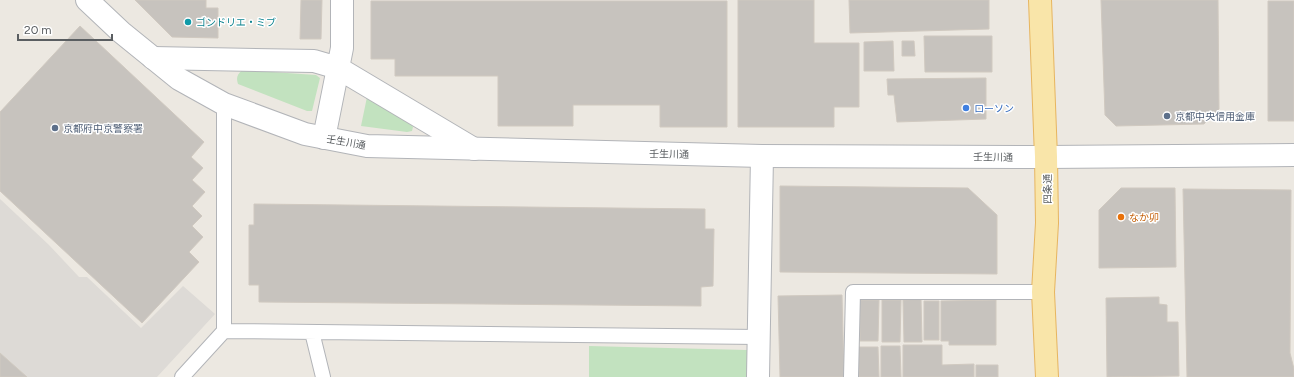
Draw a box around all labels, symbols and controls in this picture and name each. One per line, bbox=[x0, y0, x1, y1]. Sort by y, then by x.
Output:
scale bar bbox=[18, 16, 112, 42]
place label: ゴンドリエ・ミブ bbox=[196, 16, 276, 29]
marker: ゴンドリエ・ミブ bbox=[183, 17, 193, 27]
text: 20 m bbox=[24, 23, 52, 37]
place label: ローソン bbox=[974, 102, 1014, 115]
marker: ローソン bbox=[961, 103, 971, 113]
place label: 京都中央信用金庫 bbox=[1175, 110, 1255, 123]
marker: 京都中央信用金庫 bbox=[1162, 111, 1172, 121]
place label: 京都府中京警察署 bbox=[63, 122, 143, 135]
marker: 京都府中京警察署 bbox=[50, 123, 60, 133]
street label: 壬生川通 bbox=[325, 132, 367, 152]
street label: 壬生川通 bbox=[649, 147, 689, 161]
street label: 壬生川通 bbox=[973, 150, 1013, 164]
street label: 四条通 bbox=[1041, 174, 1054, 204]
place label: なか卯 bbox=[1129, 211, 1159, 224]
marker: なか卯 bbox=[1116, 212, 1126, 222]

